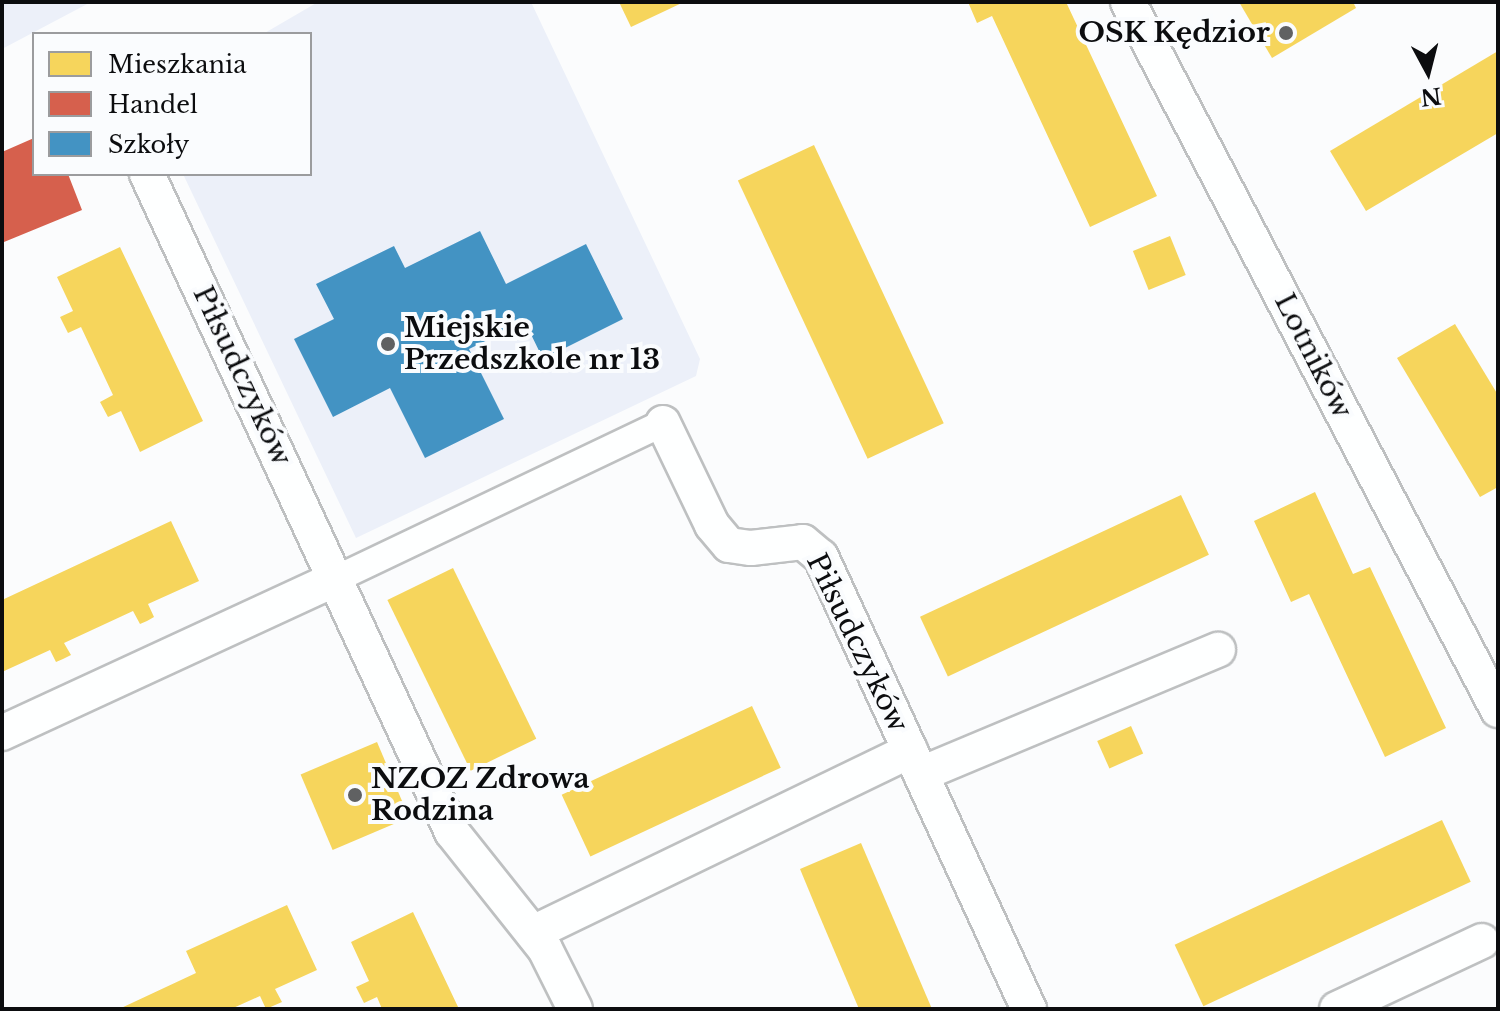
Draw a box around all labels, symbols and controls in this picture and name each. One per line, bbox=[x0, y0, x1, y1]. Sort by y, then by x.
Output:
place label: OSK Kędzior bbox=[1078, 16, 1270, 50]
marker: OSK Kędzior bbox=[1277, 24, 1295, 42]
legend bbox=[32, 32, 312, 176]
north arrow bbox=[1388, 32, 1468, 112]
text: Mieszkania bbox=[108, 50, 246, 79]
text: N bbox=[1419, 82, 1443, 111]
text: Handel bbox=[108, 90, 198, 119]
text: Szkoły bbox=[108, 130, 189, 159]
street label: Piłsudczyków bbox=[186, 281, 298, 471]
street label: Lotników bbox=[1267, 288, 1359, 424]
place label: Miejskie Przedszkole nr 13 bbox=[404, 311, 661, 377]
marker: Miejskie Przedszkole nr 13 bbox=[379, 335, 397, 353]
street label: Piłsudczyków bbox=[799, 548, 915, 738]
place label: NZOZ Zdrowa Rodzina bbox=[371, 762, 590, 828]
marker: NZOZ Zdrowa Rodzina bbox=[346, 786, 364, 804]

